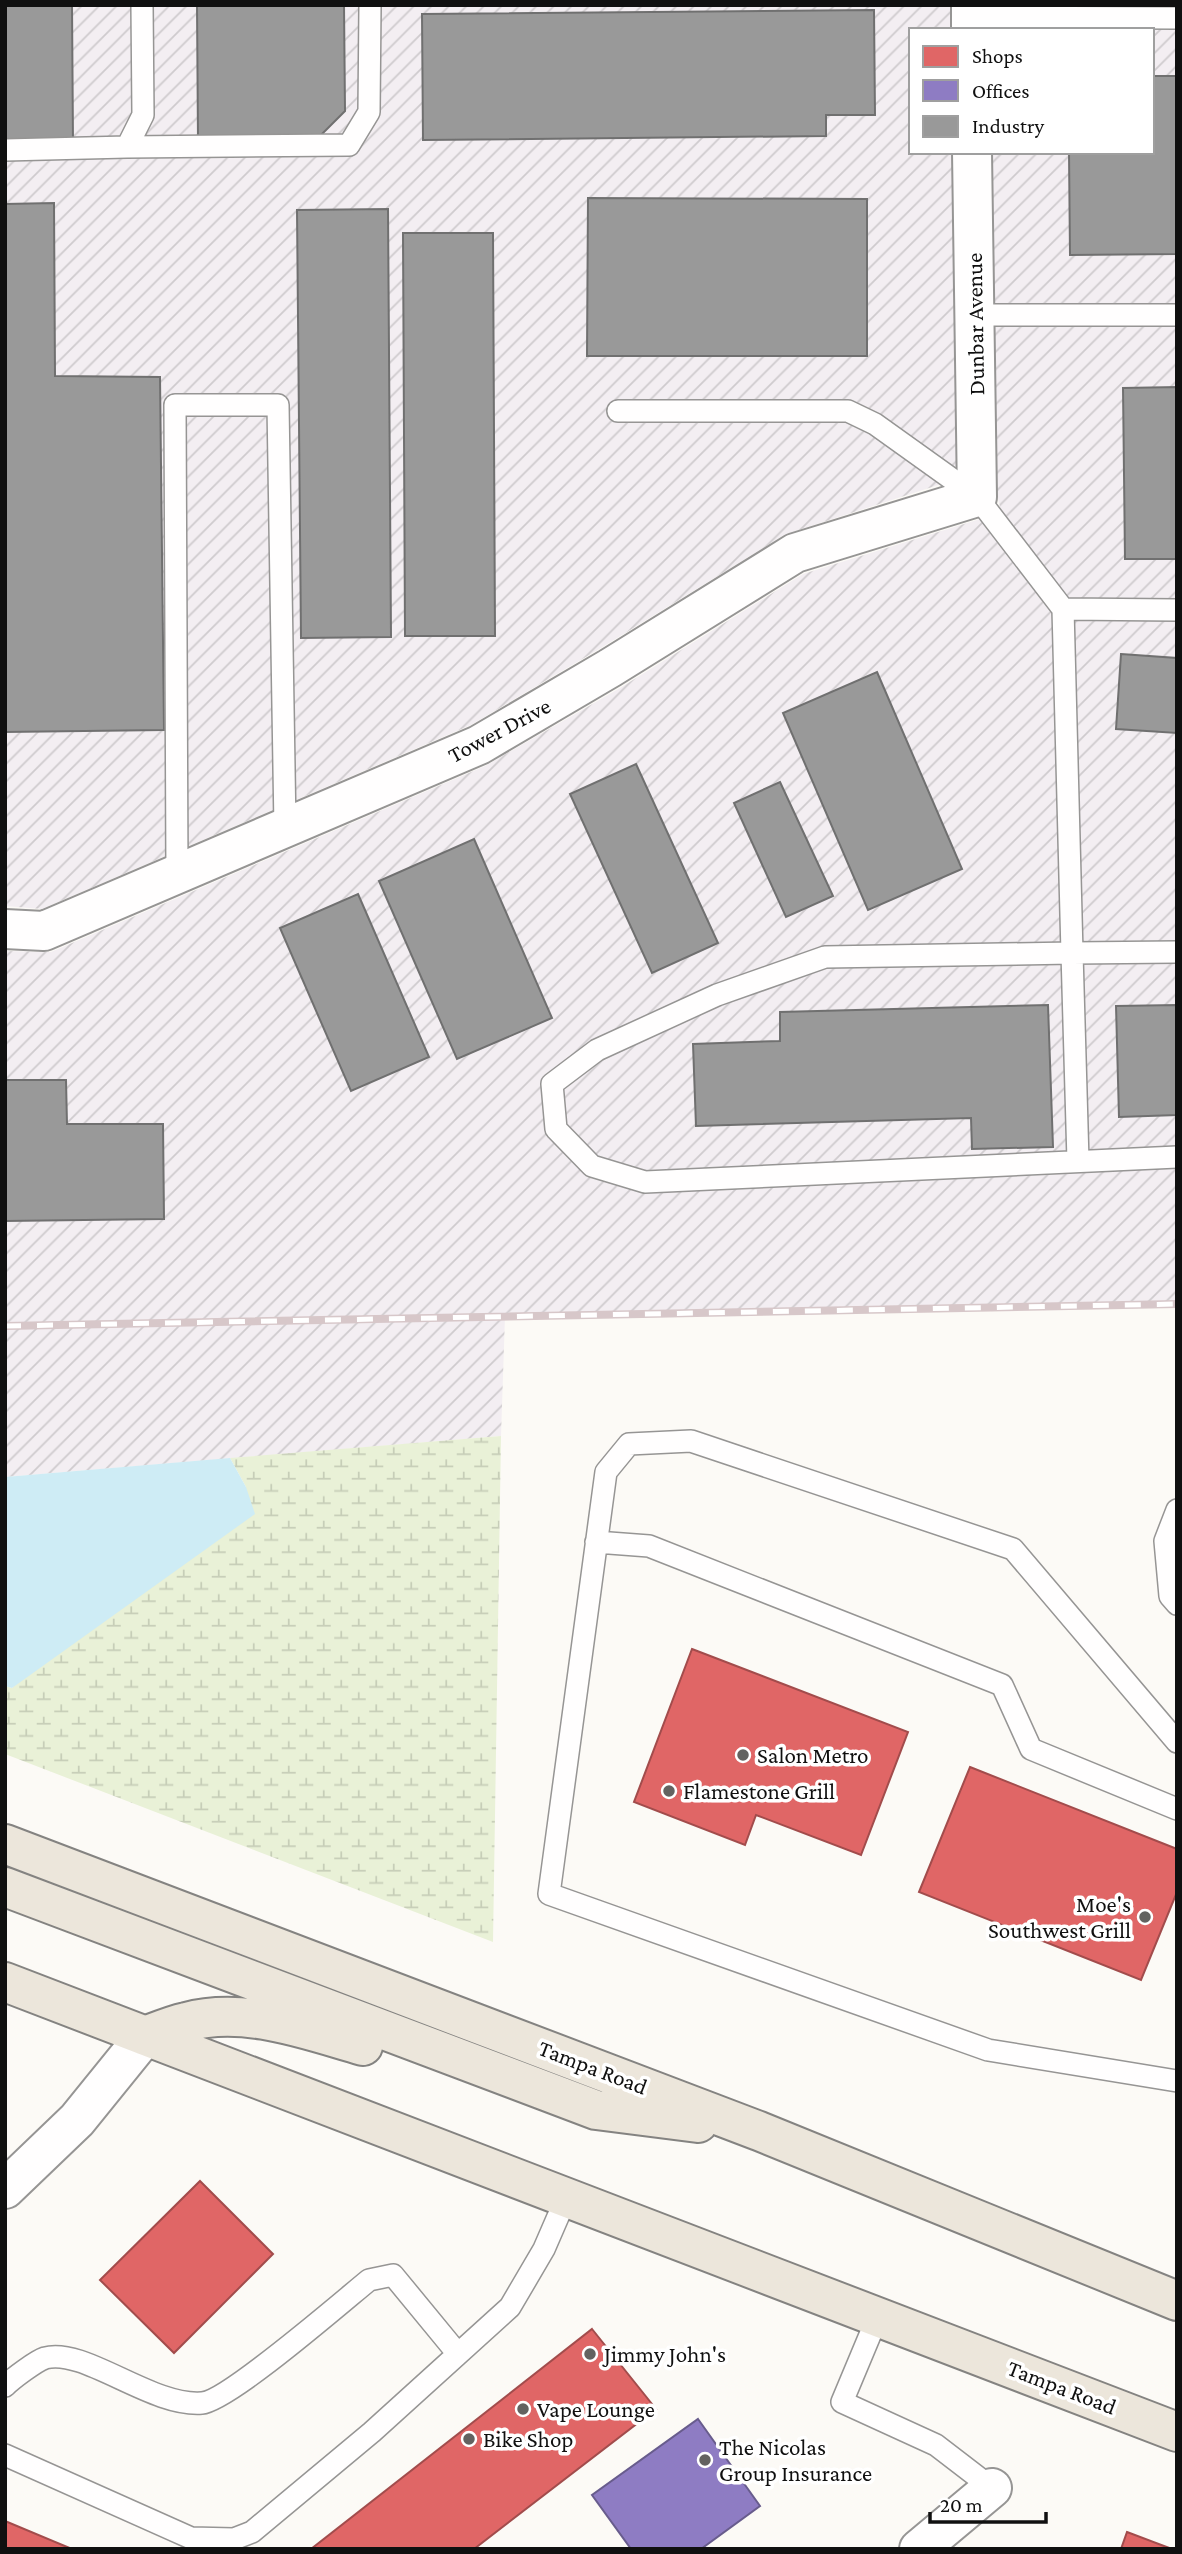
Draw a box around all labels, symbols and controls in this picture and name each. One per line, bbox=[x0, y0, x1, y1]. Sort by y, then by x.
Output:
legend bbox=[909, 28, 1154, 154]
text: Shops bbox=[972, 44, 1023, 68]
text: Offices bbox=[972, 79, 1030, 103]
text: Industry bbox=[972, 114, 1045, 138]
street label: Dunbar Avenue bbox=[961, 253, 989, 395]
street label: Tower Drive bbox=[443, 692, 555, 768]
place label: Salon Metro bbox=[757, 1742, 868, 1768]
marker: Salon Metro bbox=[735, 1747, 751, 1763]
place label: Flamestone Grill bbox=[683, 1778, 835, 1804]
marker: Flamestone Grill bbox=[661, 1783, 677, 1799]
place label: Moe's Southwest Grill bbox=[988, 1891, 1131, 1943]
marker: Moe's Southwest Grill bbox=[1137, 1909, 1153, 1925]
street label: Tampa Road bbox=[535, 2034, 651, 2100]
place label: Jimmy John's bbox=[602, 2341, 726, 2367]
marker: Jimmy John's bbox=[582, 2346, 598, 2362]
street label: Tampa Road bbox=[1004, 2354, 1120, 2420]
place label: Vape Lounge bbox=[537, 2396, 655, 2422]
marker: Vape Lounge bbox=[515, 2401, 531, 2417]
place label: Bike Shop bbox=[483, 2426, 573, 2452]
marker: Bike Shop bbox=[461, 2431, 477, 2447]
place label: The Nicolas Group Insurance bbox=[719, 2434, 872, 2486]
marker: The Nicolas Group Insurance bbox=[697, 2452, 713, 2468]
scale bar bbox=[930, 2480, 1046, 2524]
text: 20 m bbox=[940, 2493, 983, 2517]

